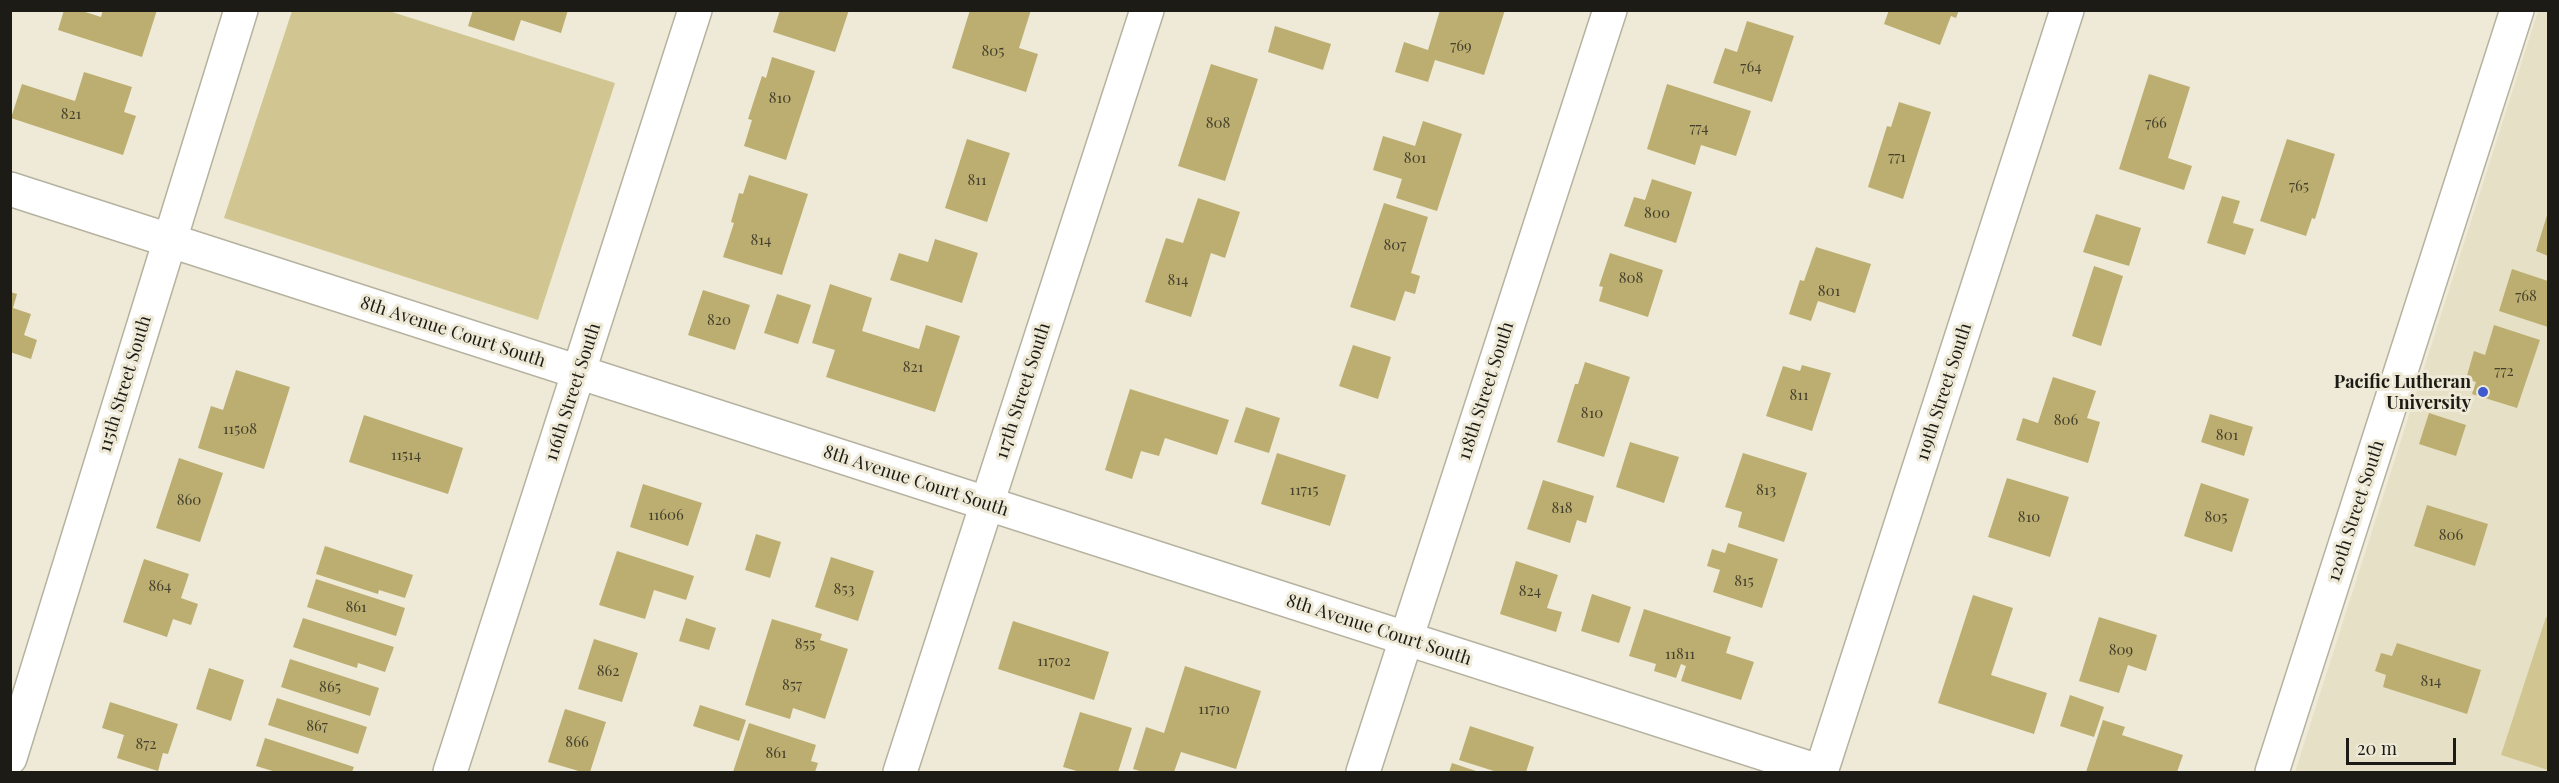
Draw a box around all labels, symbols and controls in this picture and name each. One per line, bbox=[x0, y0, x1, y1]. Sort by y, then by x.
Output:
house number: 769 bbox=[1450, 37, 1472, 55]
house number: 805 bbox=[981, 42, 1005, 60]
house number: 764 bbox=[1740, 58, 1762, 76]
house number: 810 bbox=[769, 89, 791, 107]
house number: 821 bbox=[61, 105, 81, 123]
house number: 808 bbox=[1206, 114, 1230, 132]
house number: 766 bbox=[2145, 114, 2167, 132]
house number: 774 bbox=[1689, 119, 1709, 137]
house number: 771 bbox=[1888, 148, 1906, 166]
house number: 801 bbox=[1404, 149, 1426, 167]
house number: 811 bbox=[968, 171, 986, 189]
house number: 765 bbox=[2289, 177, 2309, 195]
house number: 800 bbox=[1644, 204, 1670, 222]
house number: 814 bbox=[751, 231, 771, 249]
house number: 807 bbox=[1384, 236, 1406, 254]
house number: 808 bbox=[1619, 269, 1643, 287]
house number: 814 bbox=[1168, 271, 1188, 289]
house number: 801 bbox=[1818, 282, 1840, 300]
house number: 768 bbox=[2515, 287, 2537, 305]
street label: 8th Avenue Court South bbox=[358, 292, 548, 372]
house number: 820 bbox=[707, 311, 731, 329]
street label: 115th Street South bbox=[94, 313, 156, 455]
street label: 118th Street South bbox=[1453, 319, 1519, 463]
street label: 116th Street South bbox=[540, 320, 606, 464]
street label: 117th Street South bbox=[991, 320, 1055, 462]
street label: 119th Street South bbox=[1912, 320, 1976, 464]
house number: 821 bbox=[903, 358, 923, 376]
house number: 772 bbox=[2494, 362, 2514, 380]
place label: Pacific Lutheran University bbox=[2334, 371, 2471, 413]
marker: Pacific Lutheran University bbox=[2476, 385, 2490, 399]
house number: 811 bbox=[1790, 386, 1808, 404]
house number: 810 bbox=[1581, 404, 1603, 422]
house number: 806 bbox=[2054, 411, 2078, 429]
house number: 11508 bbox=[223, 420, 257, 438]
house number: 801 bbox=[2216, 426, 2238, 444]
street label: 120th Street South bbox=[2323, 438, 2389, 584]
street label: 8th Avenue Court South bbox=[821, 441, 1011, 521]
house number: 11514 bbox=[391, 446, 421, 464]
house number: 11715 bbox=[1290, 481, 1318, 499]
house number: 813 bbox=[1756, 481, 1776, 499]
house number: 860 bbox=[177, 491, 201, 509]
house number: 818 bbox=[1551, 499, 1573, 517]
house number: 11606 bbox=[648, 506, 684, 524]
house number: 810 bbox=[2018, 508, 2040, 526]
house number: 805 bbox=[2204, 508, 2228, 526]
house number: 806 bbox=[2439, 526, 2463, 544]
house number: 815 bbox=[1734, 572, 1754, 590]
house number: 864 bbox=[149, 577, 171, 595]
house number: 853 bbox=[834, 580, 854, 598]
house number: 824 bbox=[1519, 582, 1541, 600]
street label: 8th Avenue Court South bbox=[1284, 590, 1474, 670]
house number: 861 bbox=[345, 598, 367, 616]
house number: 855 bbox=[795, 635, 815, 653]
house number: 809 bbox=[2109, 641, 2133, 659]
house number: 11811 bbox=[1665, 645, 1695, 663]
house number: 11702 bbox=[1037, 652, 1071, 670]
house number: 862 bbox=[597, 662, 619, 680]
house number: 814 bbox=[2421, 672, 2441, 690]
house number: 857 bbox=[782, 676, 802, 694]
house number: 865 bbox=[319, 678, 341, 696]
house number: 11710 bbox=[1198, 700, 1230, 718]
house number: 867 bbox=[306, 717, 328, 735]
scale bar bbox=[2349, 726, 2458, 764]
house number: 866 bbox=[565, 733, 589, 751]
house number: 872 bbox=[135, 735, 157, 753]
text: 20 m bbox=[2357, 736, 2397, 760]
house number: 861 bbox=[765, 744, 787, 762]

